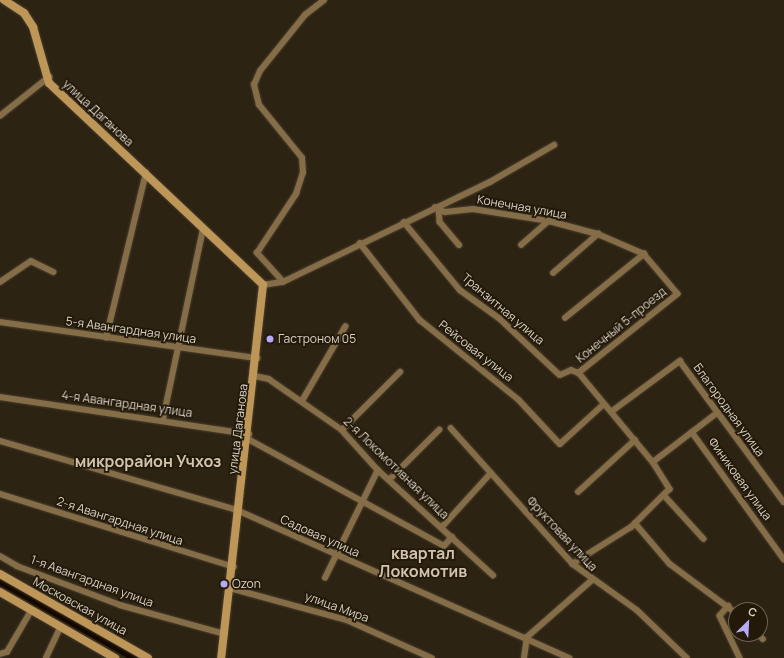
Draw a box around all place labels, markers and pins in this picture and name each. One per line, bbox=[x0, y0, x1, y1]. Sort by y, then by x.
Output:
place label: Гастроном 05 bbox=[278, 332, 356, 346]
marker: Гастроном 05 bbox=[265, 334, 275, 344]
place label: Ozon bbox=[232, 577, 261, 591]
marker: Ozon bbox=[219, 579, 229, 589]

